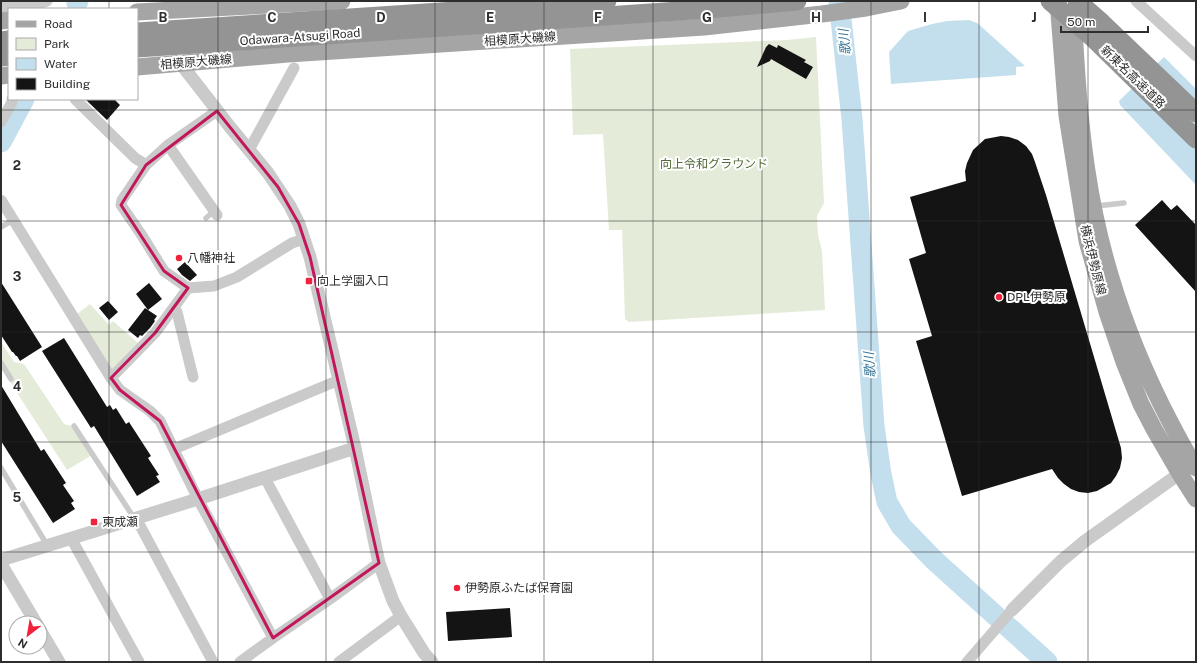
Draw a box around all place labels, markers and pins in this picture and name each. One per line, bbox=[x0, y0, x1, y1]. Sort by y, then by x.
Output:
place label: 八幡神社 bbox=[187, 251, 235, 265]
marker: 八幡神社 bbox=[174, 253, 184, 263]
place label: 向上学園入口 bbox=[317, 274, 389, 288]
marker: 向上学園入口 bbox=[304, 276, 314, 286]
place label: DPL伊勢原 bbox=[1007, 290, 1066, 304]
marker: DPL伊勢原 bbox=[994, 292, 1004, 302]
place label: 東成瀬 bbox=[102, 515, 138, 529]
marker: 東成瀬 bbox=[89, 517, 99, 527]
place label: 伊勢原ふたば保育園 bbox=[465, 581, 573, 595]
marker: 伊勢原ふたば保育園 bbox=[452, 583, 462, 593]

